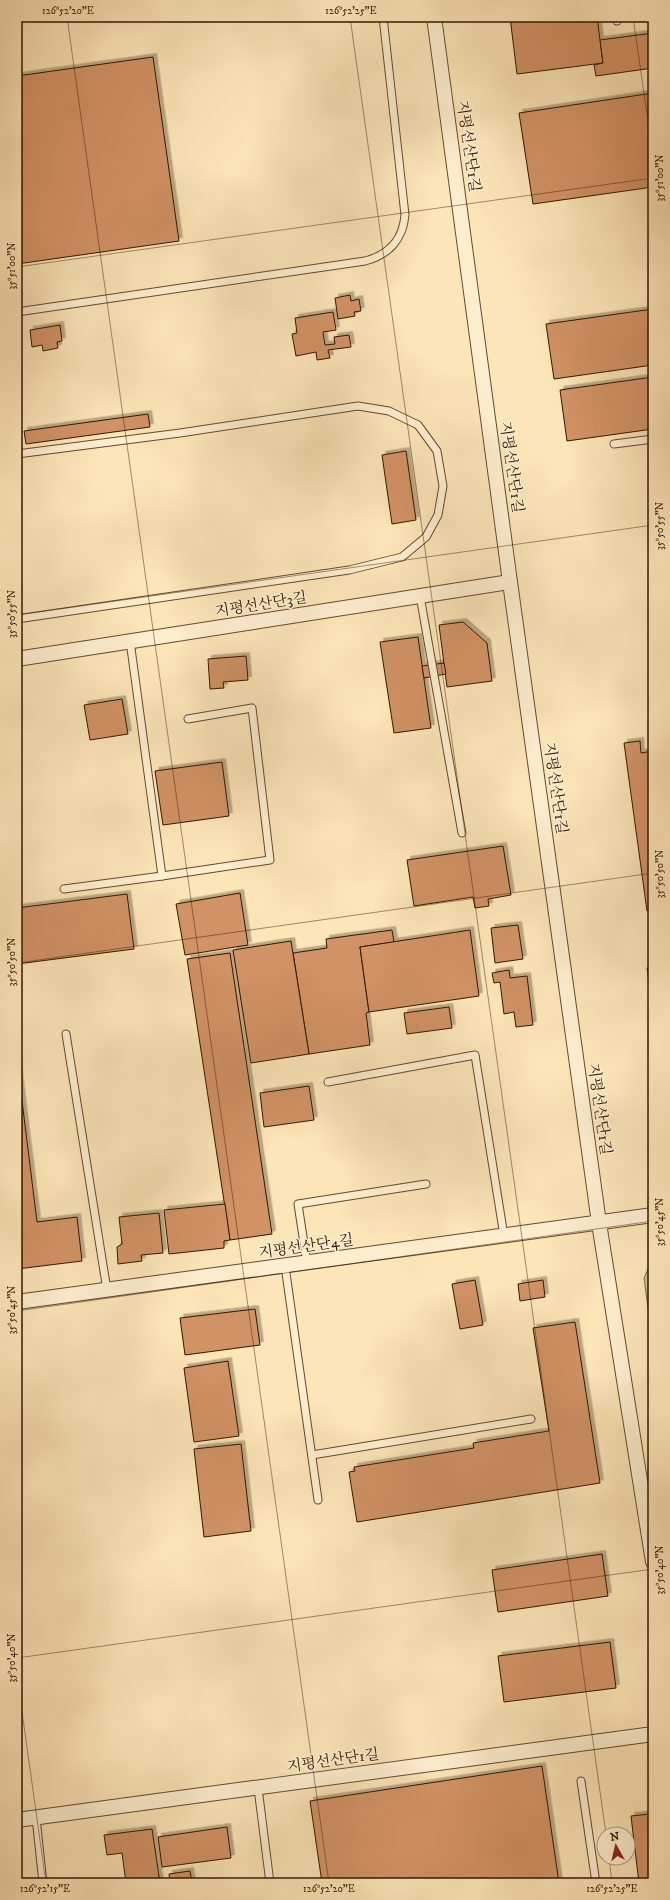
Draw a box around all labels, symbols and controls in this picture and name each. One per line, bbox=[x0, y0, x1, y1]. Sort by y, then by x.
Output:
text: 126°52'20"E bbox=[42, 5, 94, 17]
text: 126°52'25"E bbox=[325, 5, 377, 17]
street label: 지평선산단1길 bbox=[453, 99, 484, 193]
text: 35°51'00"N bbox=[654, 154, 666, 202]
text: 35°51'00"N bbox=[6, 242, 18, 290]
street label: 지평선산단1길 bbox=[496, 420, 527, 514]
text: 35°50'55"N bbox=[654, 502, 666, 550]
street label: 지평선산단3길 bbox=[214, 588, 308, 621]
text: 35°50'55"N bbox=[6, 590, 18, 638]
street label: 지평선산단1길 bbox=[540, 741, 571, 835]
text: 35°50'50"N bbox=[654, 850, 666, 898]
text: 35°50'50"N bbox=[6, 938, 18, 986]
street label: 지평선산단1길 bbox=[584, 1062, 615, 1156]
text: 35°50'45"N bbox=[654, 1198, 666, 1246]
street label: 지평선산단4길 bbox=[257, 1230, 355, 1263]
text: 35°50'45"N bbox=[6, 1286, 18, 1334]
text: 35°50'40"N bbox=[654, 1545, 666, 1595]
text: 35°50'40"N bbox=[6, 1633, 18, 1683]
street label: 지평선산단1길 bbox=[286, 1745, 380, 1776]
north arrow bbox=[596, 1826, 636, 1866]
text: N bbox=[609, 1830, 620, 1845]
text: 126°52'15"E bbox=[20, 1883, 70, 1895]
text: 126°52'20"E bbox=[303, 1883, 355, 1895]
text: 126°52'25"E bbox=[586, 1883, 638, 1895]

